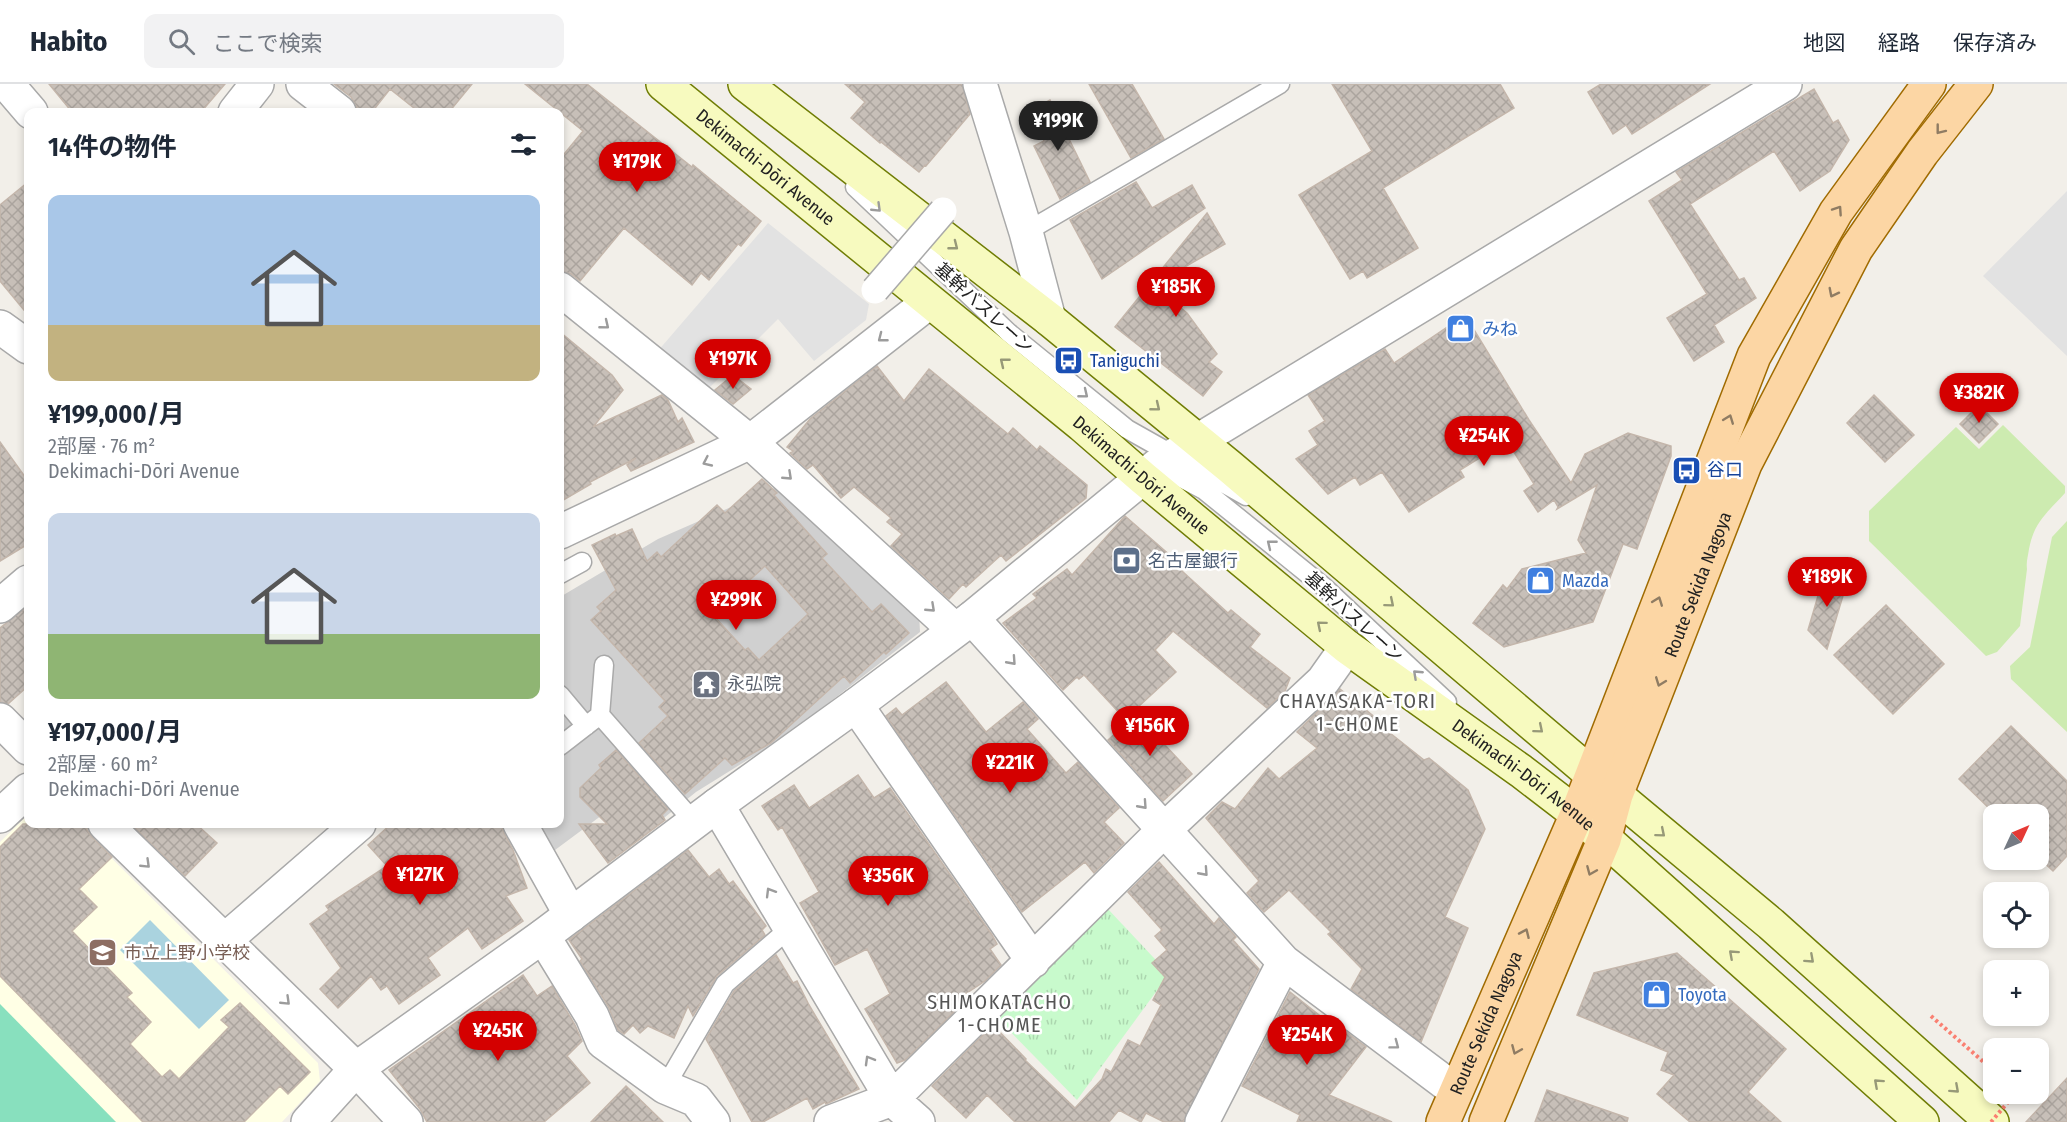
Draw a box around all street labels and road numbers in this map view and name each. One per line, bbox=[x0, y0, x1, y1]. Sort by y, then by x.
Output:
street label: Dekimachi-Dōri Avenue bbox=[692, 104, 839, 230]
street label: 基幹バスレーン bbox=[930, 258, 1038, 358]
street label: Dekimachi-Dōri Avenue bbox=[1068, 411, 1214, 540]
street label: Route Sekida Nagoya bbox=[1660, 509, 1736, 661]
street label: 基幹バスレーン bbox=[1300, 567, 1408, 667]
street label: Dekimachi-Dōri Avenue bbox=[1448, 715, 1599, 836]
street label: Route Sekida Nagoya bbox=[1445, 948, 1527, 1098]

